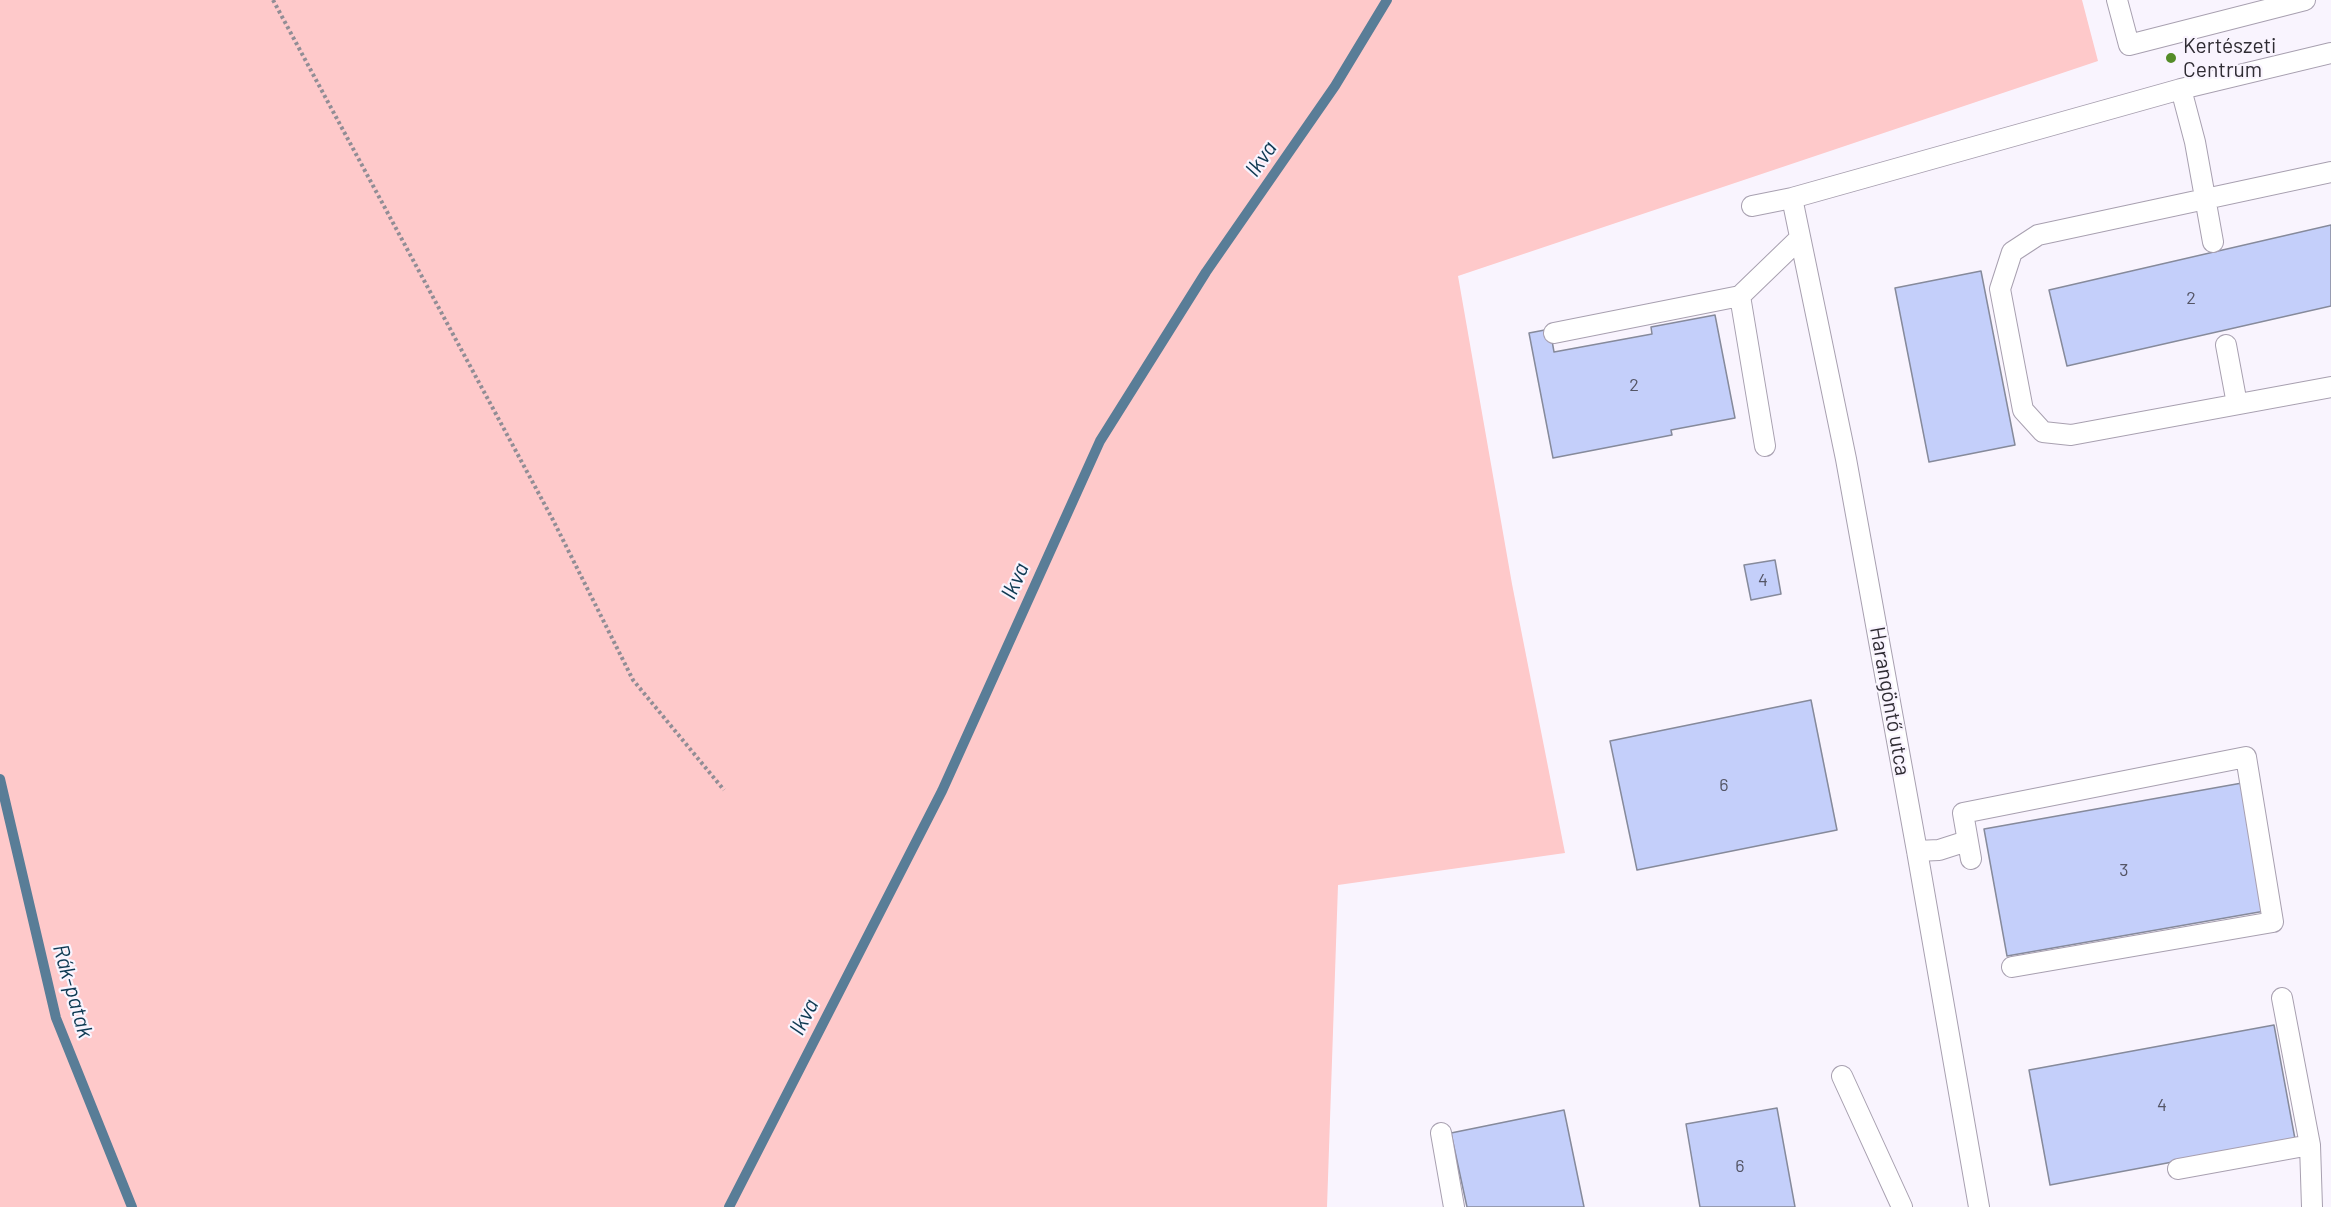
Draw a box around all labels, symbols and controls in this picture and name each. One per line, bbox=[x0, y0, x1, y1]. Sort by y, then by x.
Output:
place label: Kertészeti Centrum bbox=[2183, 33, 2276, 83]
marker: Kertészeti Centrum bbox=[2164, 51, 2178, 65]
water label: Ikva bbox=[1239, 136, 1283, 182]
house number: 2 bbox=[2186, 287, 2196, 309]
house number: 2 bbox=[1629, 374, 1639, 396]
water label: Ikva bbox=[995, 558, 1035, 604]
house number: 4 bbox=[1758, 569, 1768, 591]
street label: Harangöntő utca bbox=[1864, 624, 1916, 778]
house number: 6 bbox=[1719, 774, 1729, 796]
house number: 3 bbox=[2119, 859, 2129, 881]
water label: Rák-patak bbox=[47, 941, 99, 1041]
water label: Ikva bbox=[784, 994, 824, 1040]
house number: 4 bbox=[2157, 1094, 2167, 1116]
house number: 6 bbox=[1735, 1155, 1745, 1177]

